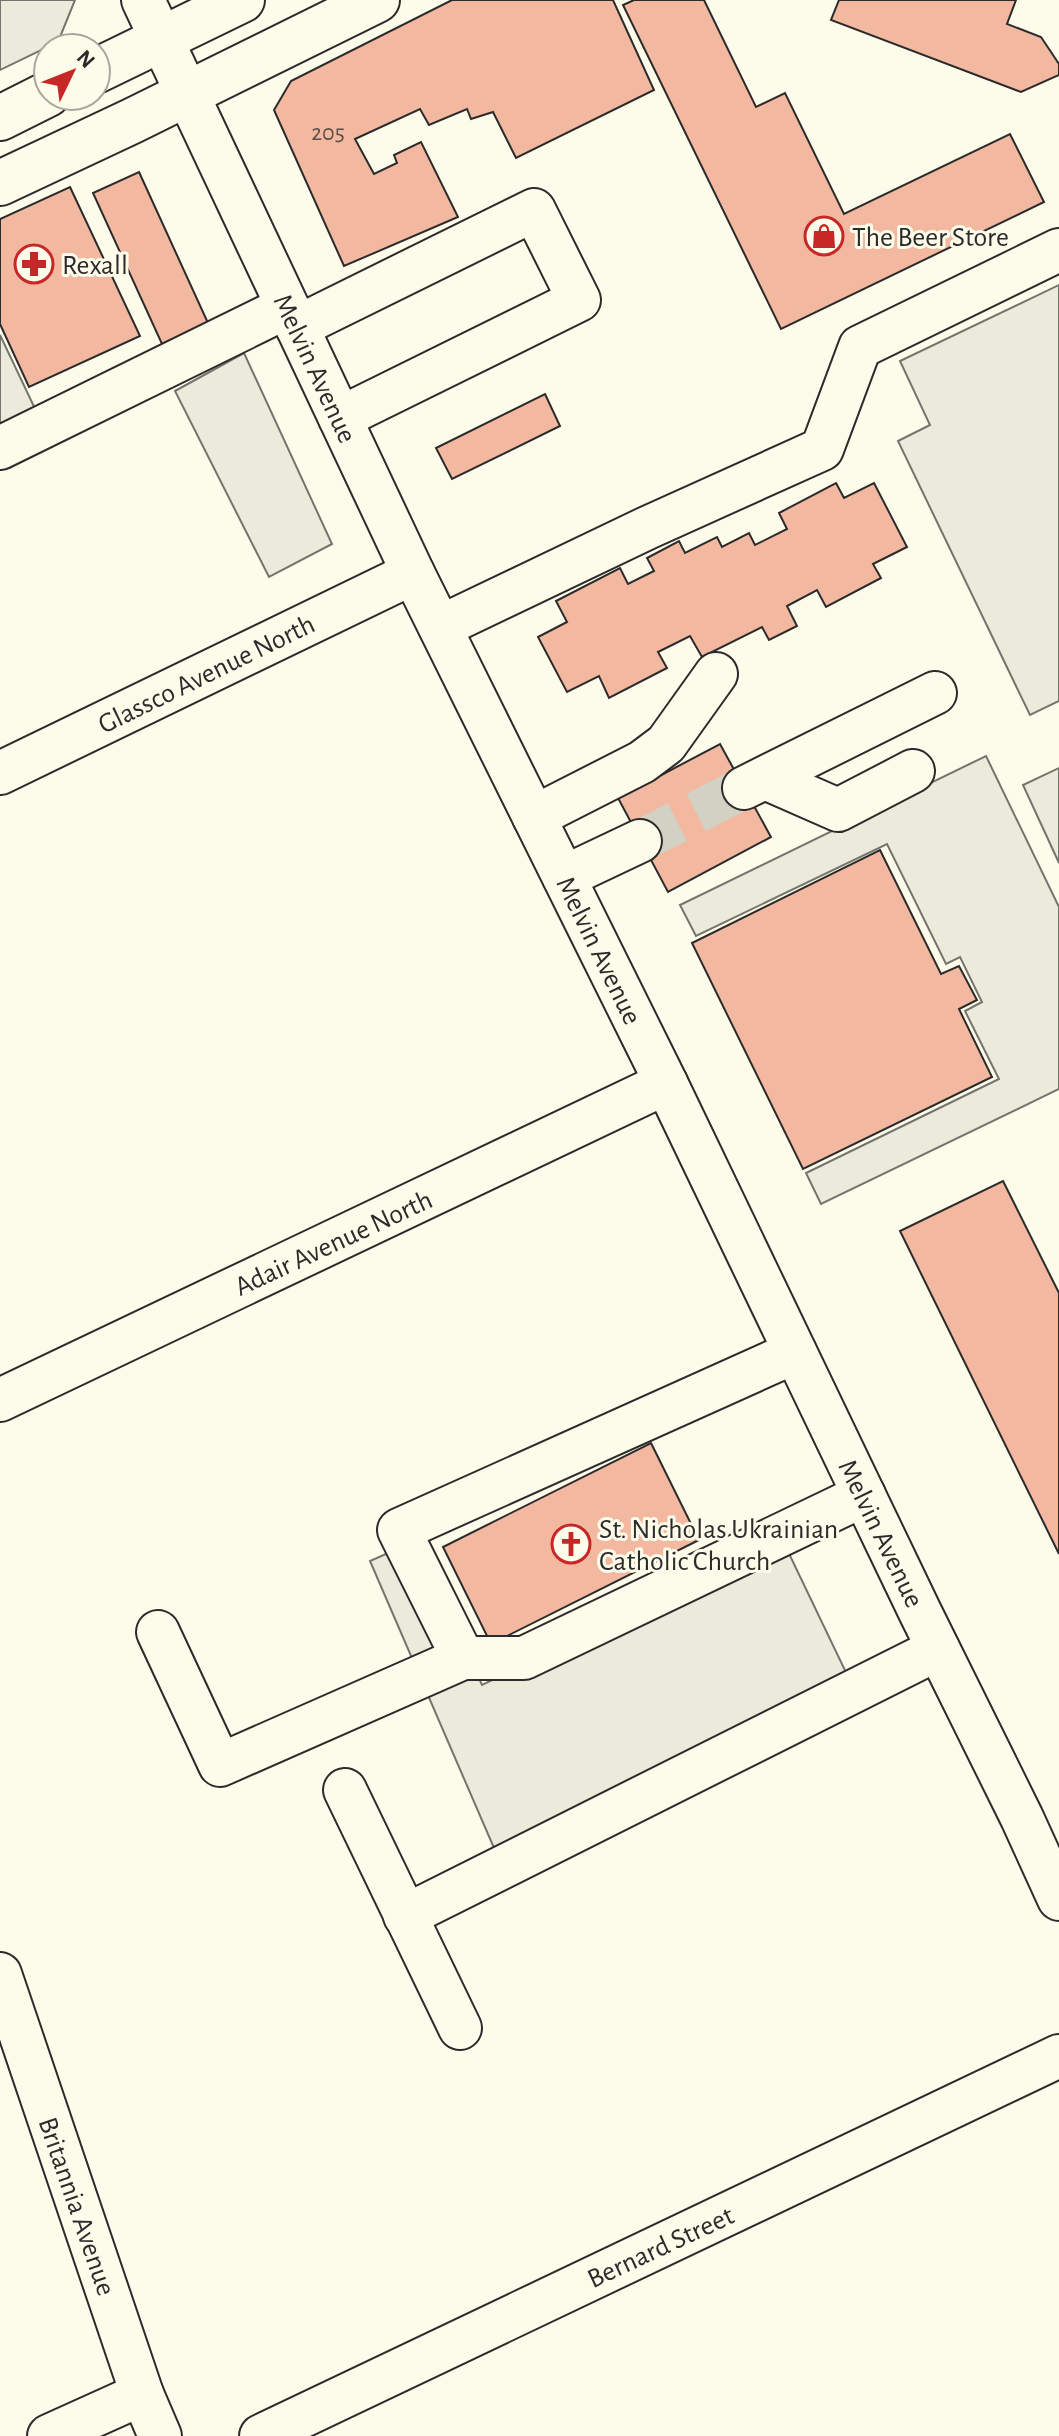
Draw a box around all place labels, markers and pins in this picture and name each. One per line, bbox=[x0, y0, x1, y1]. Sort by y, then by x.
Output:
shop icon: The Beer Store bbox=[803, 215, 845, 257]
place label: The Beer Store bbox=[852, 224, 1009, 252]
pharmacy icon: Rexall bbox=[13, 243, 55, 285]
place label: Rexall bbox=[62, 252, 128, 280]
place label: St. Nicholas Ukrainian Catholic Church bbox=[599, 1516, 838, 1576]
church icon: St. Nicholas Ukrainian Catholic Church bbox=[550, 1523, 592, 1565]

